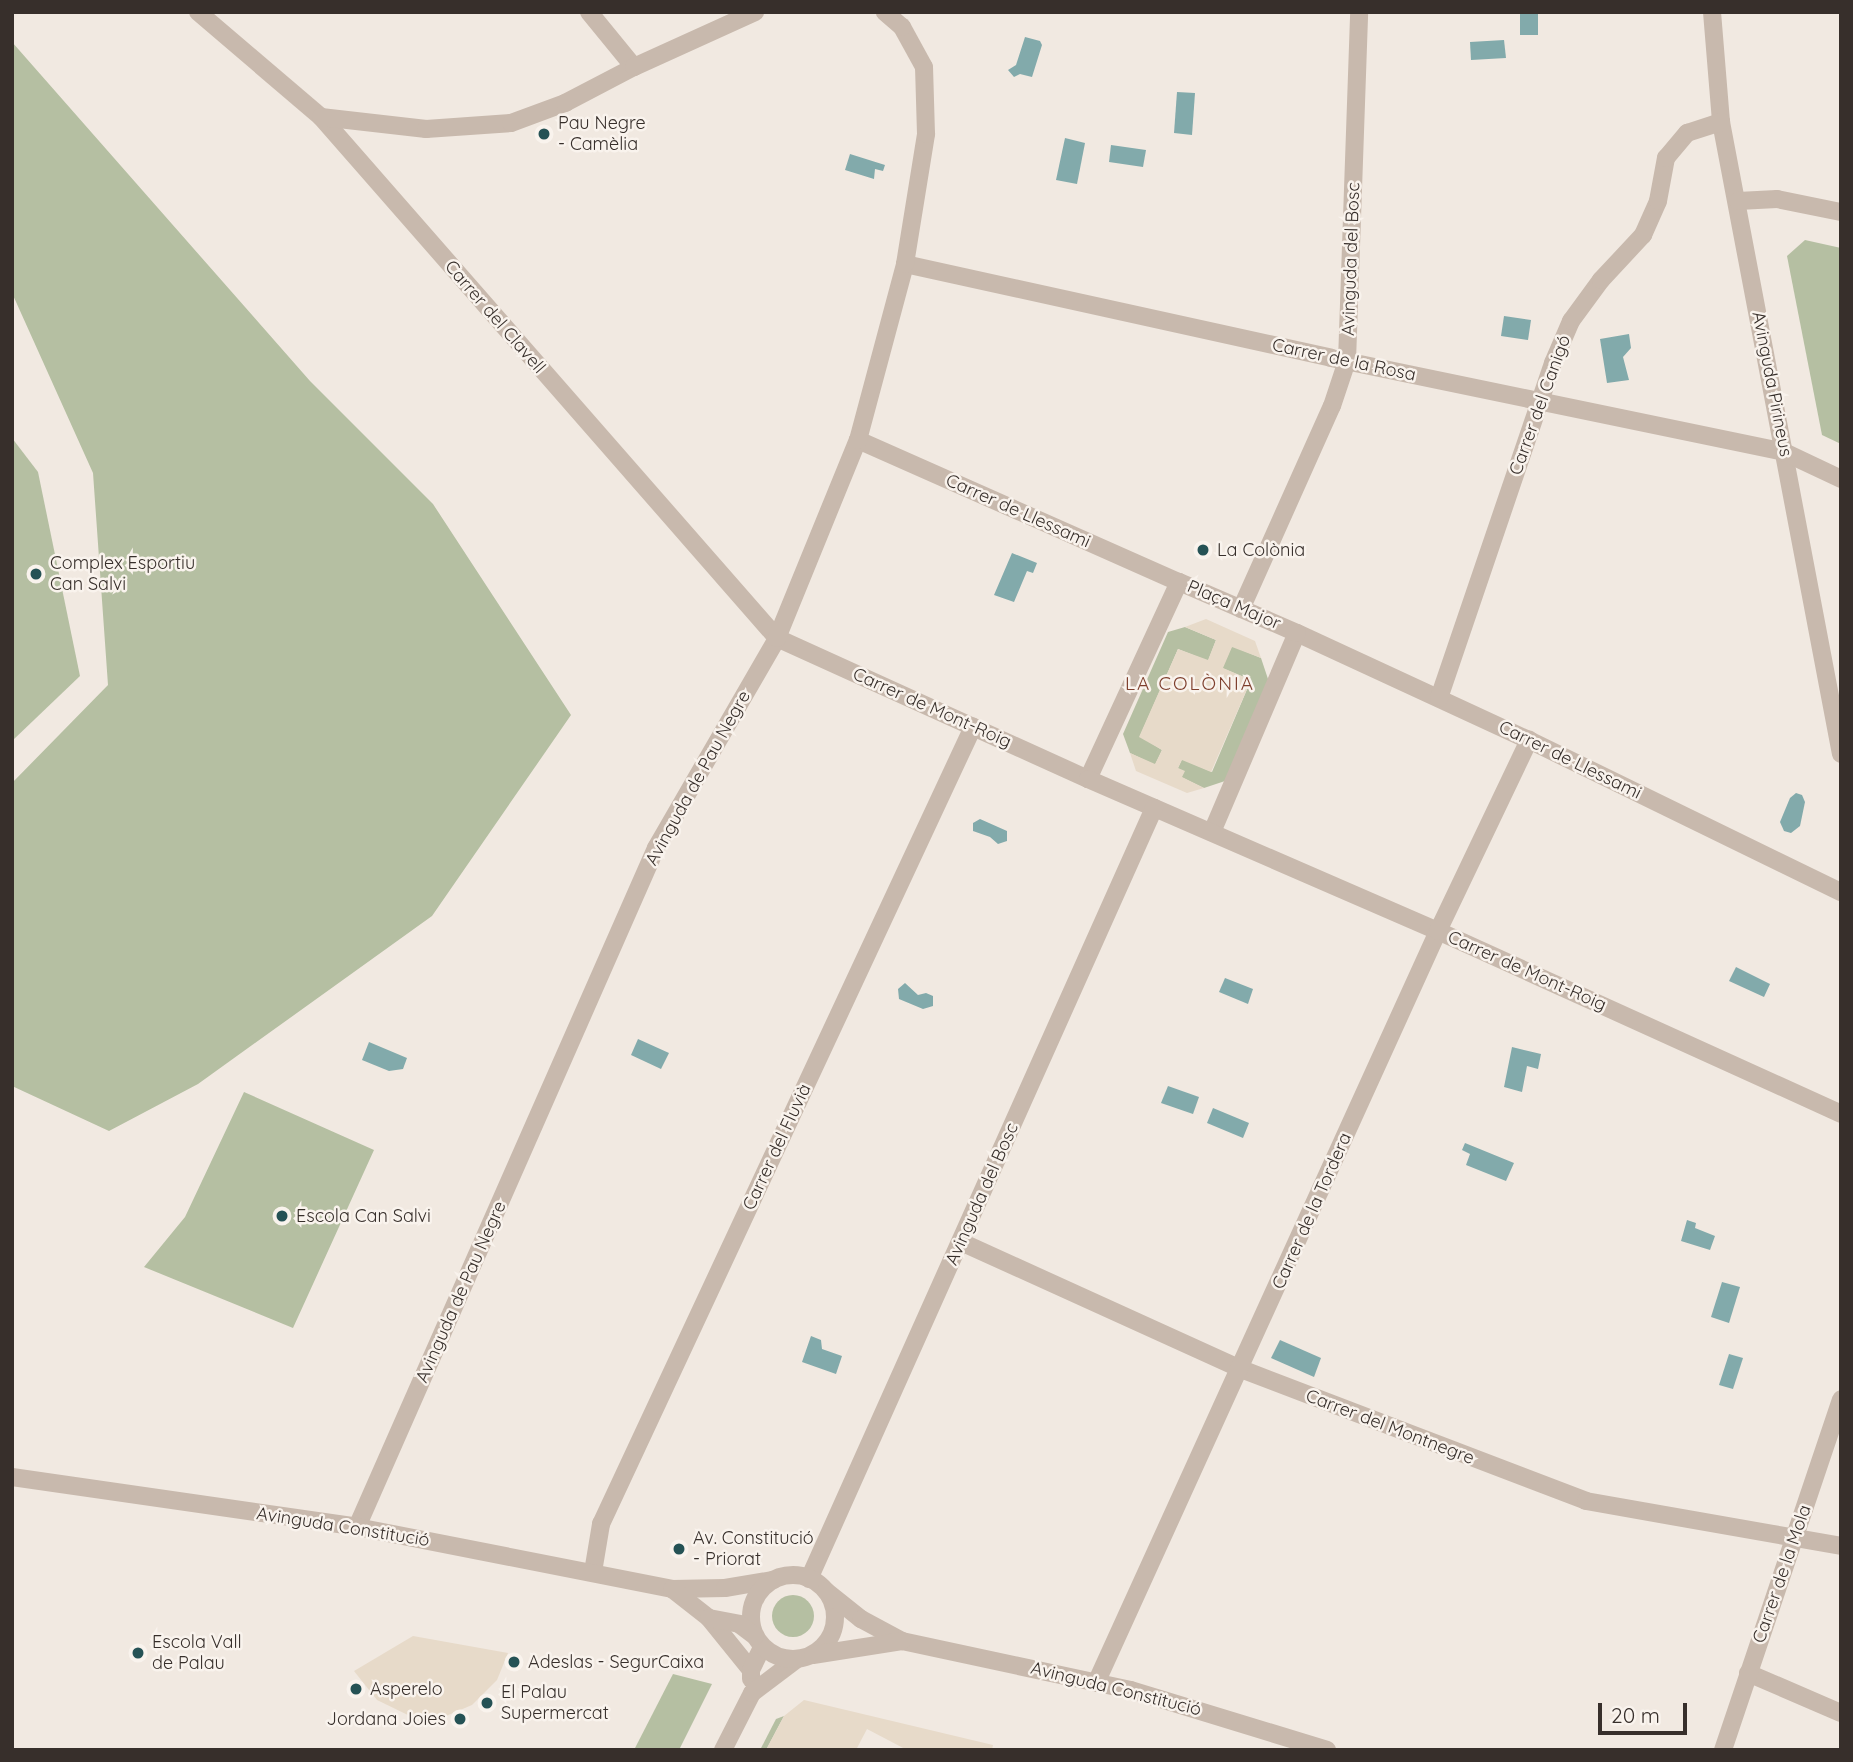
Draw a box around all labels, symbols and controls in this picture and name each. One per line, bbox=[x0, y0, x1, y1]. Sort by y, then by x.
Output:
place label: Pau Negre - Camèlia bbox=[558, 113, 646, 156]
marker: Pau Negre - Camèlia bbox=[536, 126, 552, 142]
street label: Avinguda del Bosc bbox=[1338, 182, 1364, 336]
street label: Carrer del Clavell bbox=[440, 256, 550, 378]
street label: Avinguda Pirineus bbox=[1747, 309, 1797, 459]
street label: Carrer del Canigó bbox=[1505, 332, 1575, 478]
street label: Carrer de la Rosa bbox=[1270, 334, 1418, 386]
street label: Carrer de Llessami bbox=[942, 469, 1094, 553]
place label: La Colònia bbox=[1217, 539, 1305, 561]
marker: La Colònia bbox=[1195, 542, 1211, 558]
place label: Complex Esportiu Can Salvi bbox=[50, 553, 195, 596]
marker: Complex Esportiu Can Salvi bbox=[28, 566, 44, 582]
street label: Plaça Major bbox=[1184, 576, 1284, 634]
street label: Carrer de Mont-Roig bbox=[849, 663, 1015, 753]
district label: LA COLÒNIA bbox=[1126, 673, 1254, 695]
street label: Avinguda de Pau Negre bbox=[641, 687, 755, 869]
street label: Carrer de Llessami bbox=[1495, 716, 1645, 804]
street label: Carrer de Mont-Roig bbox=[1444, 926, 1610, 1016]
street label: Carrer del Fluvià bbox=[738, 1080, 816, 1214]
street label: Avinguda del Bosc bbox=[941, 1120, 1023, 1268]
street label: Carrer de la Tordera bbox=[1268, 1129, 1356, 1293]
street label: Avinguda de Pau Negre bbox=[411, 1198, 511, 1386]
place label: Escola Can Salvi bbox=[296, 1205, 431, 1227]
marker: Escola Can Salvi bbox=[274, 1208, 290, 1224]
street label: Carrer del Montnegre bbox=[1303, 1385, 1477, 1469]
street label: Carrer de la Mola bbox=[1748, 1502, 1816, 1646]
street label: Avinguda Constitució bbox=[255, 1503, 431, 1551]
place label: Av. Constitució - Priorat bbox=[693, 1528, 814, 1570]
marker: Av. Constitució - Priorat bbox=[671, 1541, 687, 1557]
place label: Escola Vall de Palau bbox=[152, 1632, 242, 1674]
marker: Escola Vall de Palau bbox=[130, 1645, 146, 1661]
place label: Adeslas - SegurCaixa bbox=[528, 1651, 704, 1673]
marker: Adeslas - SegurCaixa bbox=[506, 1654, 522, 1670]
street label: Avinguda Constitució bbox=[1029, 1657, 1203, 1721]
place label: Asperelo bbox=[370, 1678, 443, 1700]
marker: Asperelo bbox=[348, 1681, 364, 1697]
place label: El Palau Supermercat bbox=[501, 1682, 609, 1724]
scale bar bbox=[1601, 1688, 1690, 1732]
marker: El Palau Supermercat bbox=[479, 1695, 495, 1711]
text: 20 m bbox=[1611, 1702, 1660, 1728]
place label: Jordana Joies bbox=[327, 1708, 446, 1730]
marker: Jordana Joies bbox=[452, 1711, 468, 1727]

